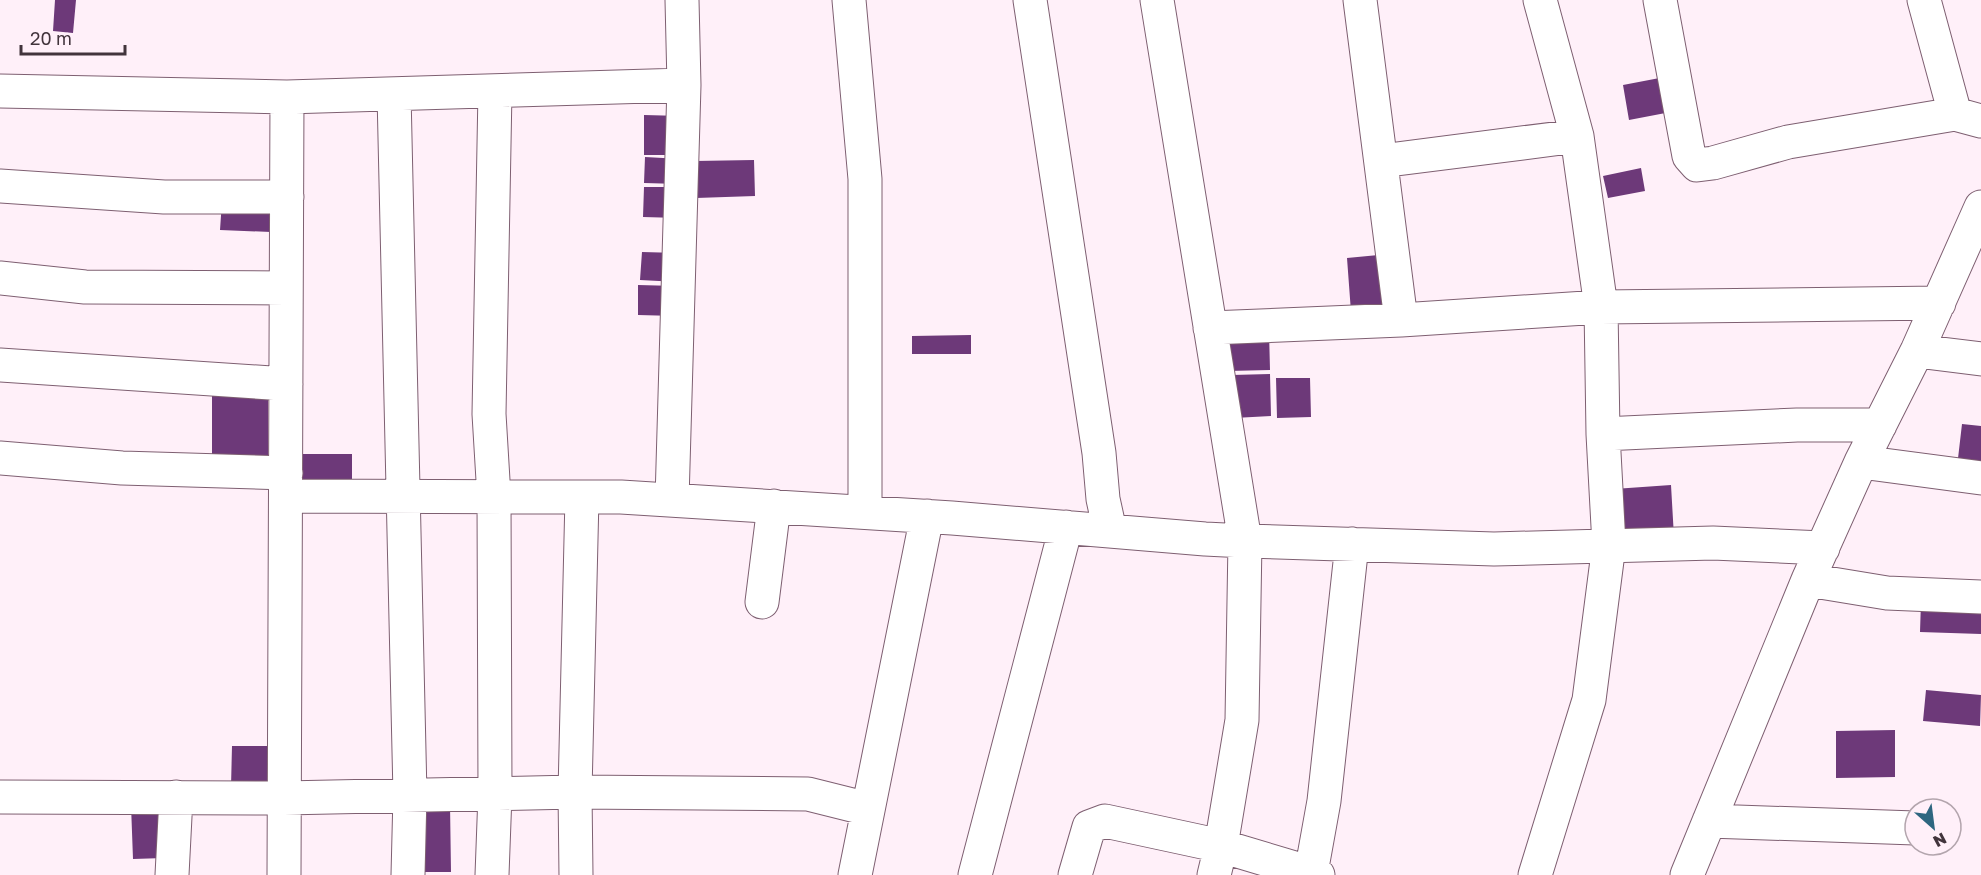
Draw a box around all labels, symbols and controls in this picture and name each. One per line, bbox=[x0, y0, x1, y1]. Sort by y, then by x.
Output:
scale bar bbox=[21, 18, 124, 56]
text: 20 m bbox=[30, 27, 72, 49]
north arrow bbox=[1903, 797, 1963, 857]
text: N bbox=[1930, 829, 1950, 852]

